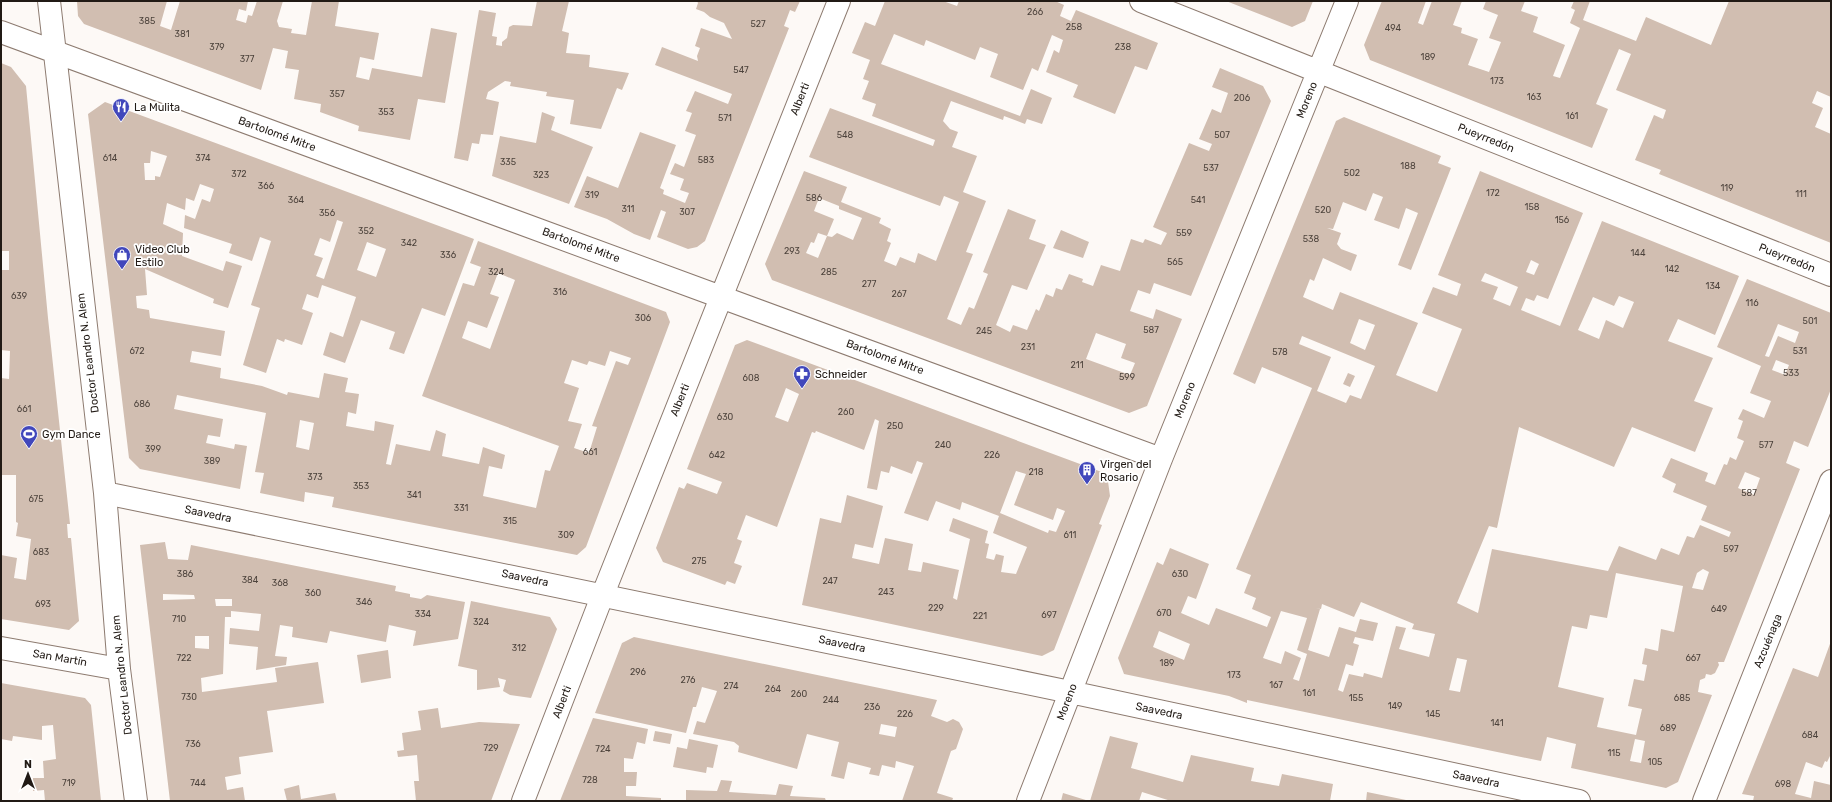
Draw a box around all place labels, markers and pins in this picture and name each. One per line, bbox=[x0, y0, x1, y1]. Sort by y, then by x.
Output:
restaurant icon: La Mulita bbox=[111, 97, 131, 122]
place label: La Mulita bbox=[134, 101, 180, 114]
place label: Video Club Estilo bbox=[135, 243, 190, 269]
shop icon: Video Club Estilo bbox=[112, 245, 132, 270]
pharmacy icon: Schneider bbox=[792, 364, 812, 389]
place label: Schneider bbox=[815, 368, 868, 381]
sports icon: Gym Dance bbox=[19, 424, 39, 449]
place label: Gym Dance bbox=[42, 428, 101, 441]
place label: Virgen del Rosario bbox=[1100, 458, 1151, 484]
building icon: Virgen del Rosario bbox=[1077, 460, 1097, 485]

